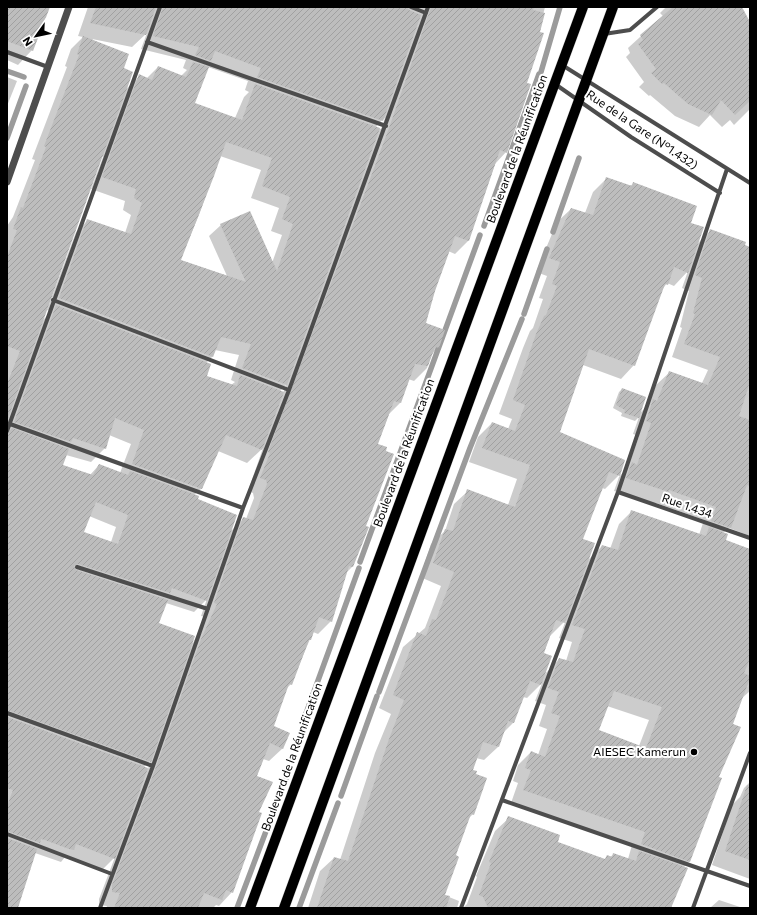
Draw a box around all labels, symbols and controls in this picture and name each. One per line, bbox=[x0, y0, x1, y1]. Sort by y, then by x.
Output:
north arrow bbox=[16, 16, 56, 56]
text: N bbox=[19, 35, 35, 49]
street label: Boulevard de la Réunification bbox=[483, 73, 549, 225]
street label: Rue de la Gare (N°1.432) bbox=[584, 87, 701, 172]
street label: Boulevard de la Réunification bbox=[370, 377, 436, 529]
street label: Rue 1.434 bbox=[660, 490, 714, 520]
street label: Boulevard de la Réunification bbox=[258, 681, 324, 833]
place label: AIESEC Kamerun bbox=[593, 744, 686, 758]
marker: AIESEC Kamerun bbox=[689, 747, 699, 757]

